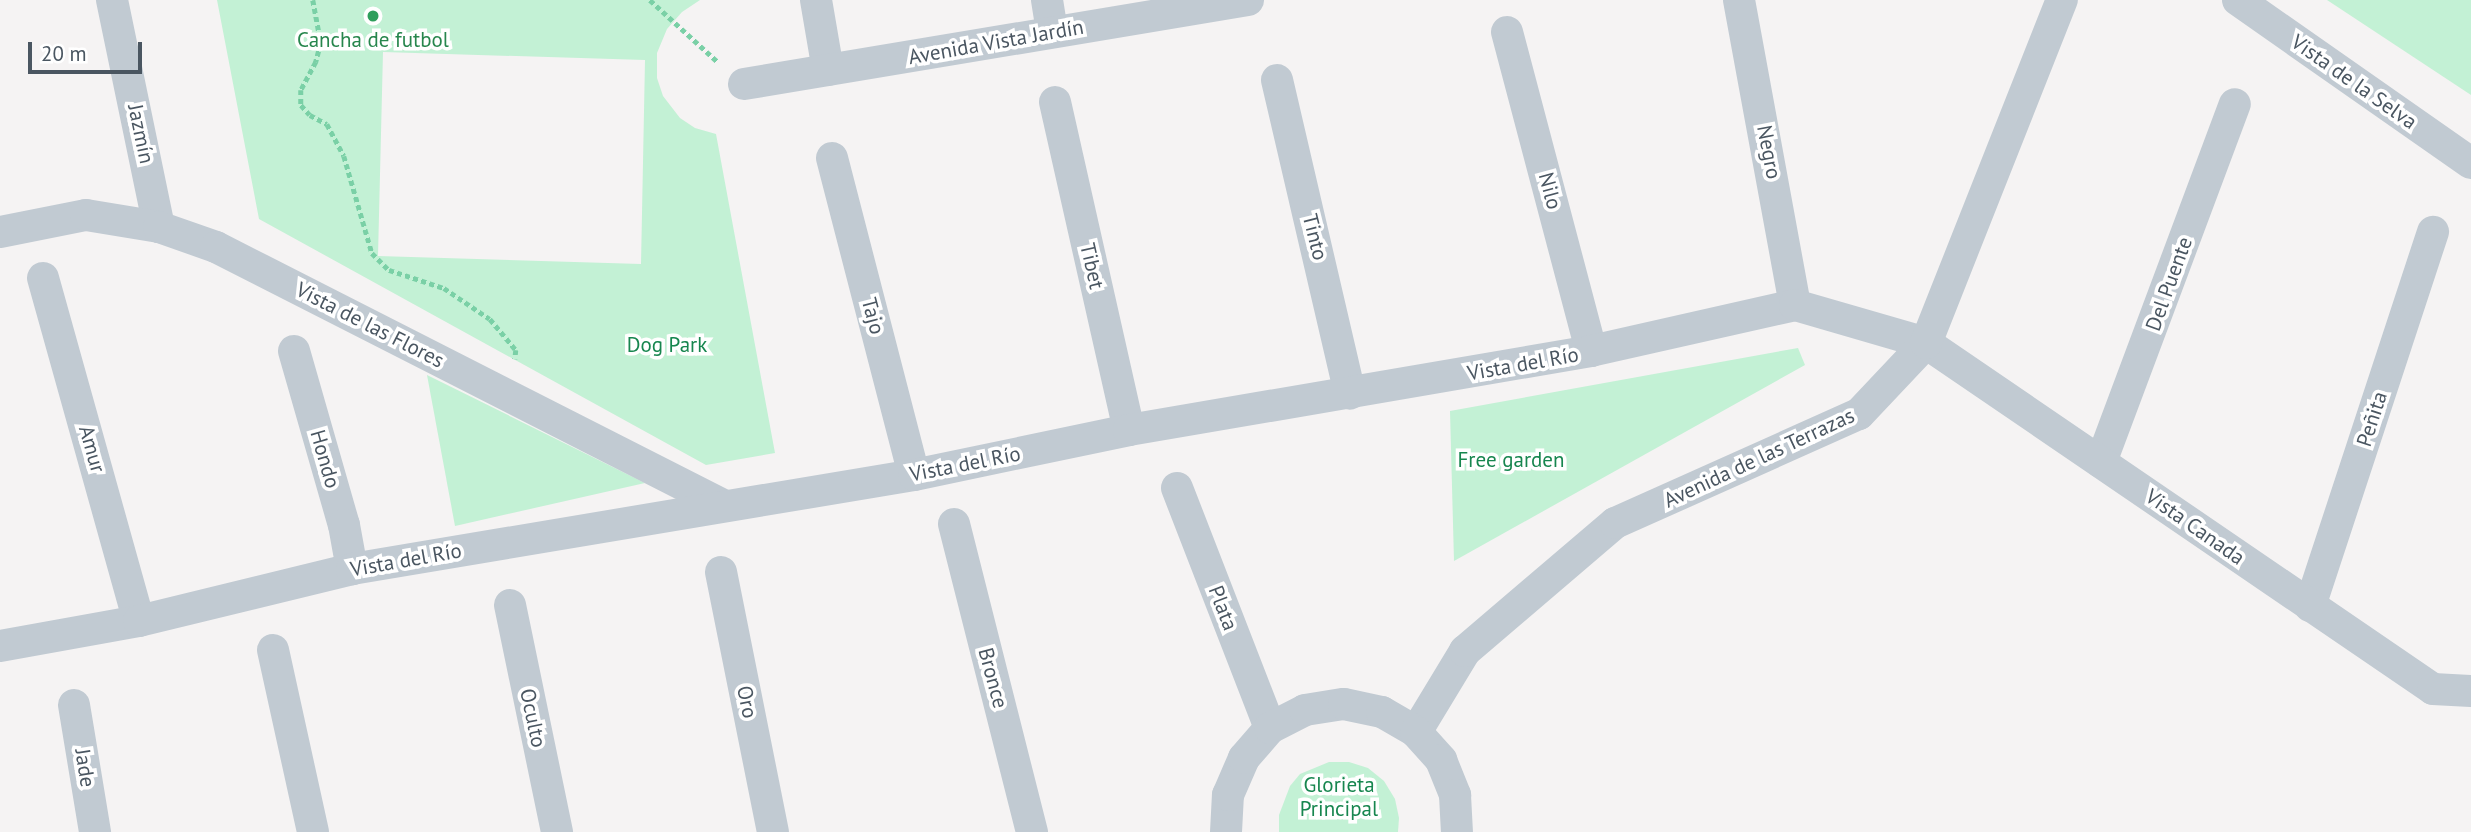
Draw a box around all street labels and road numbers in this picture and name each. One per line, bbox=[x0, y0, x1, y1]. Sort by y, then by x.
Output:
street label: Avenida Vista Jardín bbox=[906, 14, 1086, 70]
street label: Vista de la Selva bbox=[2286, 29, 2422, 135]
street label: Jazmín bbox=[122, 102, 160, 166]
street label: Negro bbox=[1751, 123, 1787, 181]
street label: Nilo bbox=[1533, 170, 1567, 212]
street label: Tinto bbox=[1297, 211, 1333, 263]
street label: Del Puente bbox=[2140, 234, 2198, 334]
street label: Tibet bbox=[1075, 241, 1109, 291]
street label: Vista de las Flores bbox=[292, 277, 448, 373]
street label: Tajo bbox=[856, 295, 890, 337]
street label: Vista del Río bbox=[1465, 342, 1581, 386]
street label: Peñita bbox=[2351, 388, 2393, 450]
street label: Avenida de las Terrazas bbox=[1659, 403, 1859, 513]
street label: Amur bbox=[73, 423, 111, 475]
street label: Hondo bbox=[305, 427, 345, 491]
street label: Vista del Río bbox=[907, 441, 1023, 487]
street label: Vista Canada bbox=[2141, 484, 2249, 570]
street label: Vista del Río bbox=[348, 538, 464, 582]
street label: Plata bbox=[1203, 582, 1243, 634]
street label: Bronce bbox=[973, 645, 1013, 711]
street label: Oro bbox=[732, 684, 762, 720]
street label: Oculto bbox=[514, 686, 552, 750]
street label: Jade bbox=[70, 747, 100, 789]

